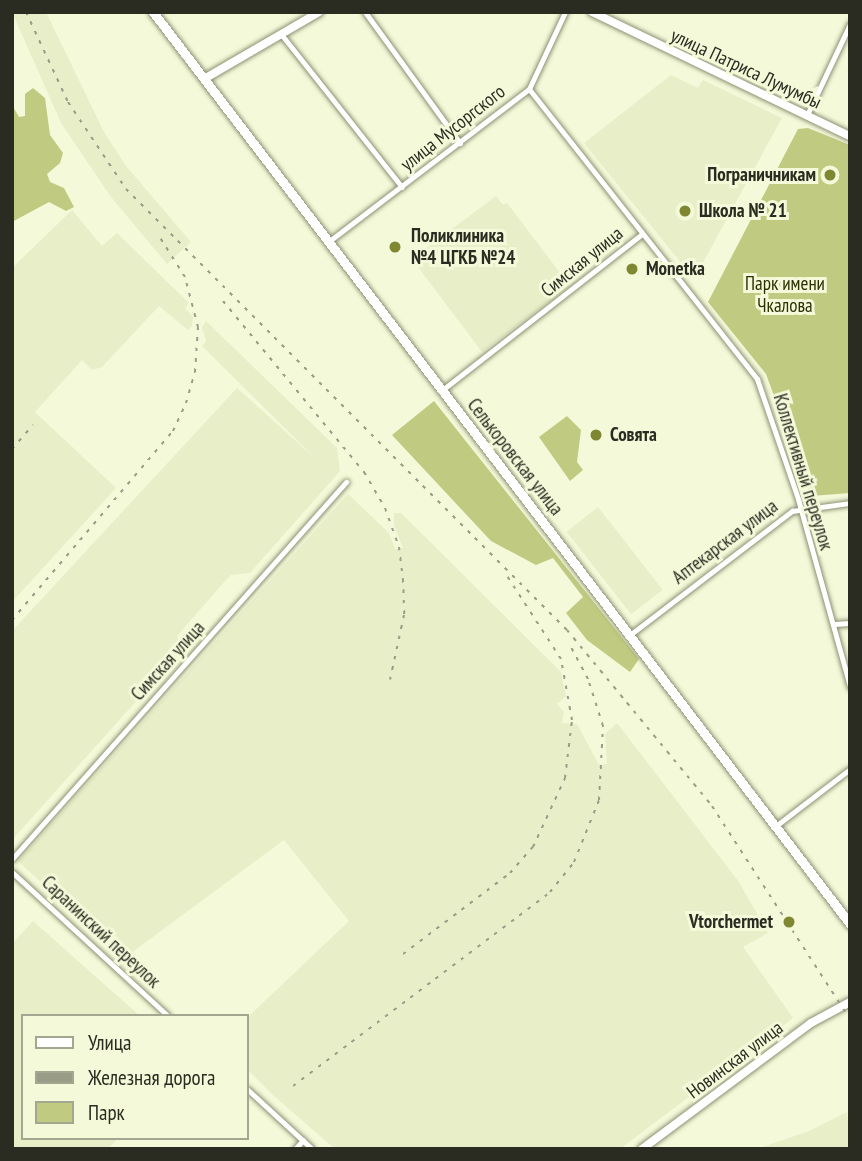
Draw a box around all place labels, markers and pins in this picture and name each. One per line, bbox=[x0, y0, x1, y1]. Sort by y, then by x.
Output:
place label: Пограничникам bbox=[707, 164, 816, 186]
marker: Пограничникам bbox=[822, 167, 838, 183]
place label: Школа № 21 bbox=[699, 200, 787, 222]
marker: Школа № 21 bbox=[677, 203, 693, 219]
place label: Поликлиника №4 ЦГКБ №24 bbox=[411, 225, 515, 269]
marker: Поликлиника №4 ЦГКБ №24 bbox=[385, 237, 405, 257]
place label: Monetka bbox=[646, 258, 705, 280]
marker: Monetka bbox=[624, 261, 640, 277]
place label: Совята bbox=[610, 424, 657, 446]
marker: Совята bbox=[588, 427, 604, 443]
place label: Vtorchermet bbox=[689, 911, 773, 933]
marker: Vtorchermet bbox=[779, 912, 799, 932]

